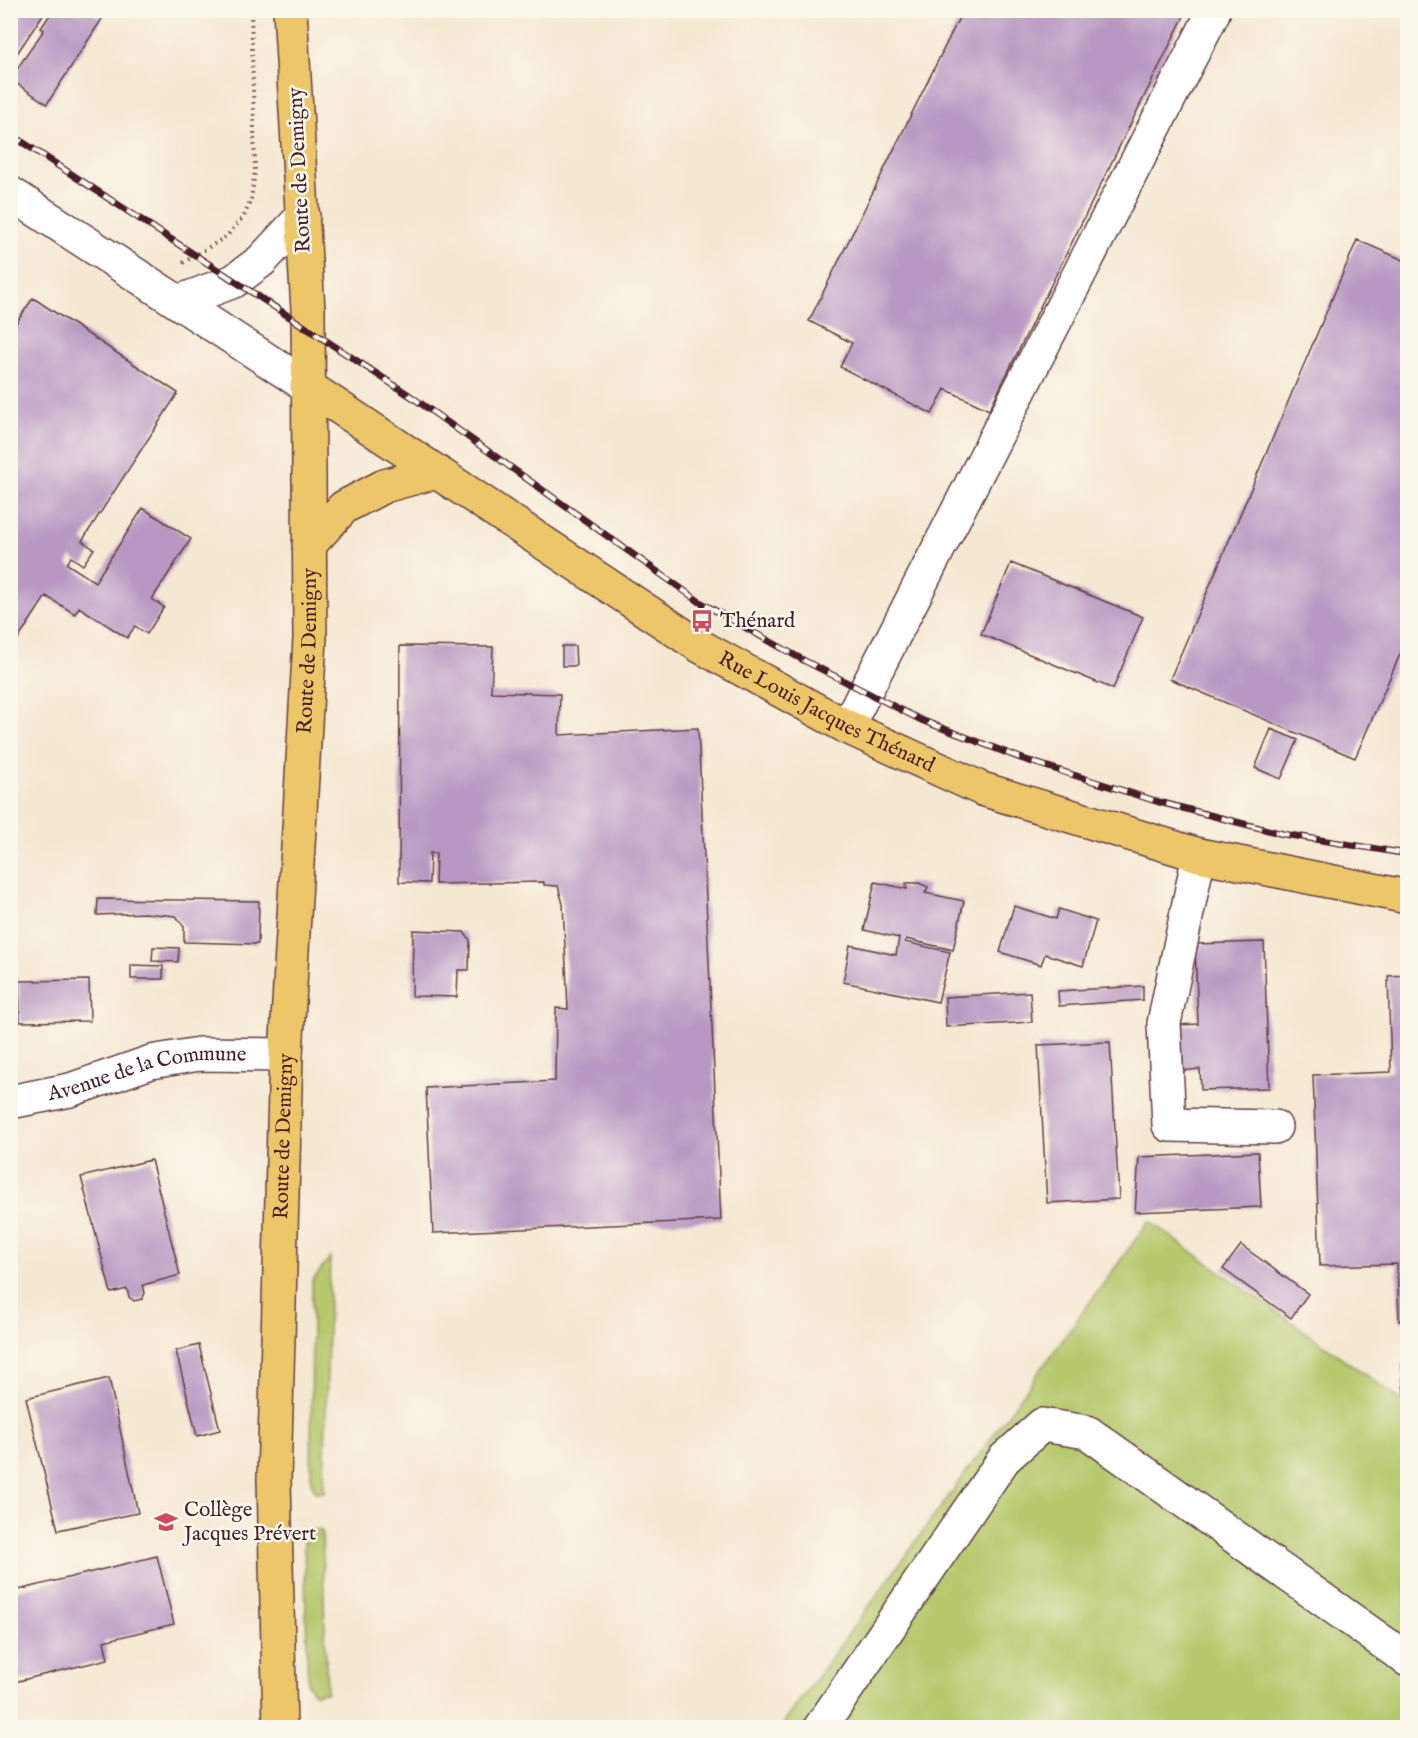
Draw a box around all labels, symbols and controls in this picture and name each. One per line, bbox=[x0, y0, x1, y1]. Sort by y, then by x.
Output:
street label: Route de Demigny bbox=[282, 86, 318, 254]
street label: Route de Demigny bbox=[291, 567, 324, 735]
bus stop icon: Thénard bbox=[689, 608, 715, 634]
place label: Thénard bbox=[720, 608, 796, 635]
street label: Rue Louis Jacques Thénard bbox=[713, 645, 940, 779]
street label: Avenue de la Commune bbox=[45, 1040, 247, 1108]
street label: Route de Demigny bbox=[268, 1052, 300, 1220]
place label: Collège Jacques Prévert bbox=[182, 1497, 316, 1548]
school or university icon: Collège Jacques Prévert bbox=[153, 1509, 179, 1535]

